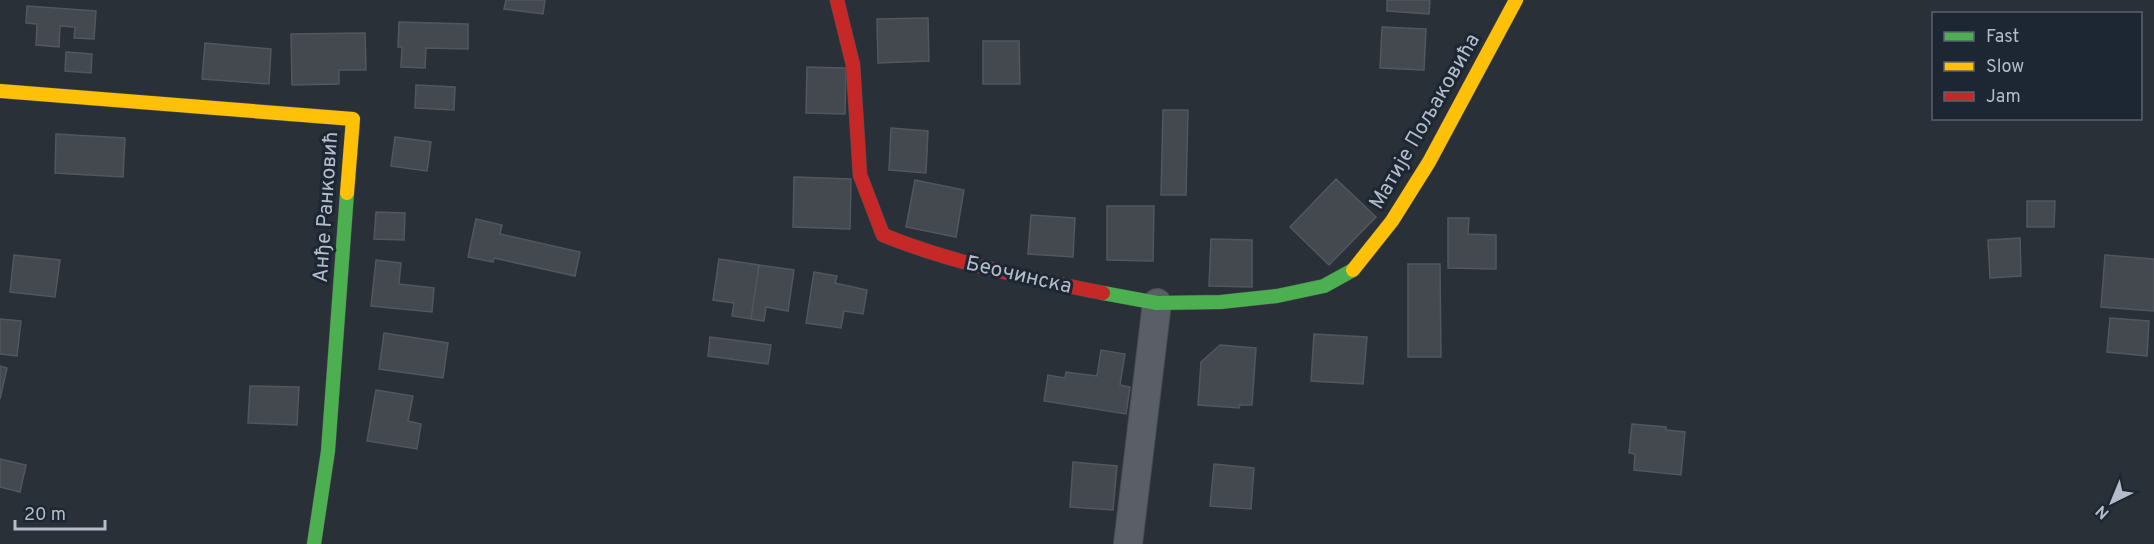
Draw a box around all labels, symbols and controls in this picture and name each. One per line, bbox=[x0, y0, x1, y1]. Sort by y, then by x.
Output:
legend bbox=[1932, 12, 2142, 120]
text: Fast bbox=[1986, 26, 2019, 49]
street label: Матије Пољаковића bbox=[1364, 29, 1487, 215]
text: Slow bbox=[1986, 56, 2024, 79]
text: Jam bbox=[1986, 86, 2021, 109]
street label: Анђе Ранковић bbox=[308, 131, 345, 284]
street label: Беочинска bbox=[963, 250, 1074, 301]
north arrow bbox=[2082, 472, 2142, 532]
scale bar bbox=[15, 493, 105, 531]
text: N bbox=[2092, 500, 2114, 523]
text: 20 m bbox=[24, 504, 66, 527]

